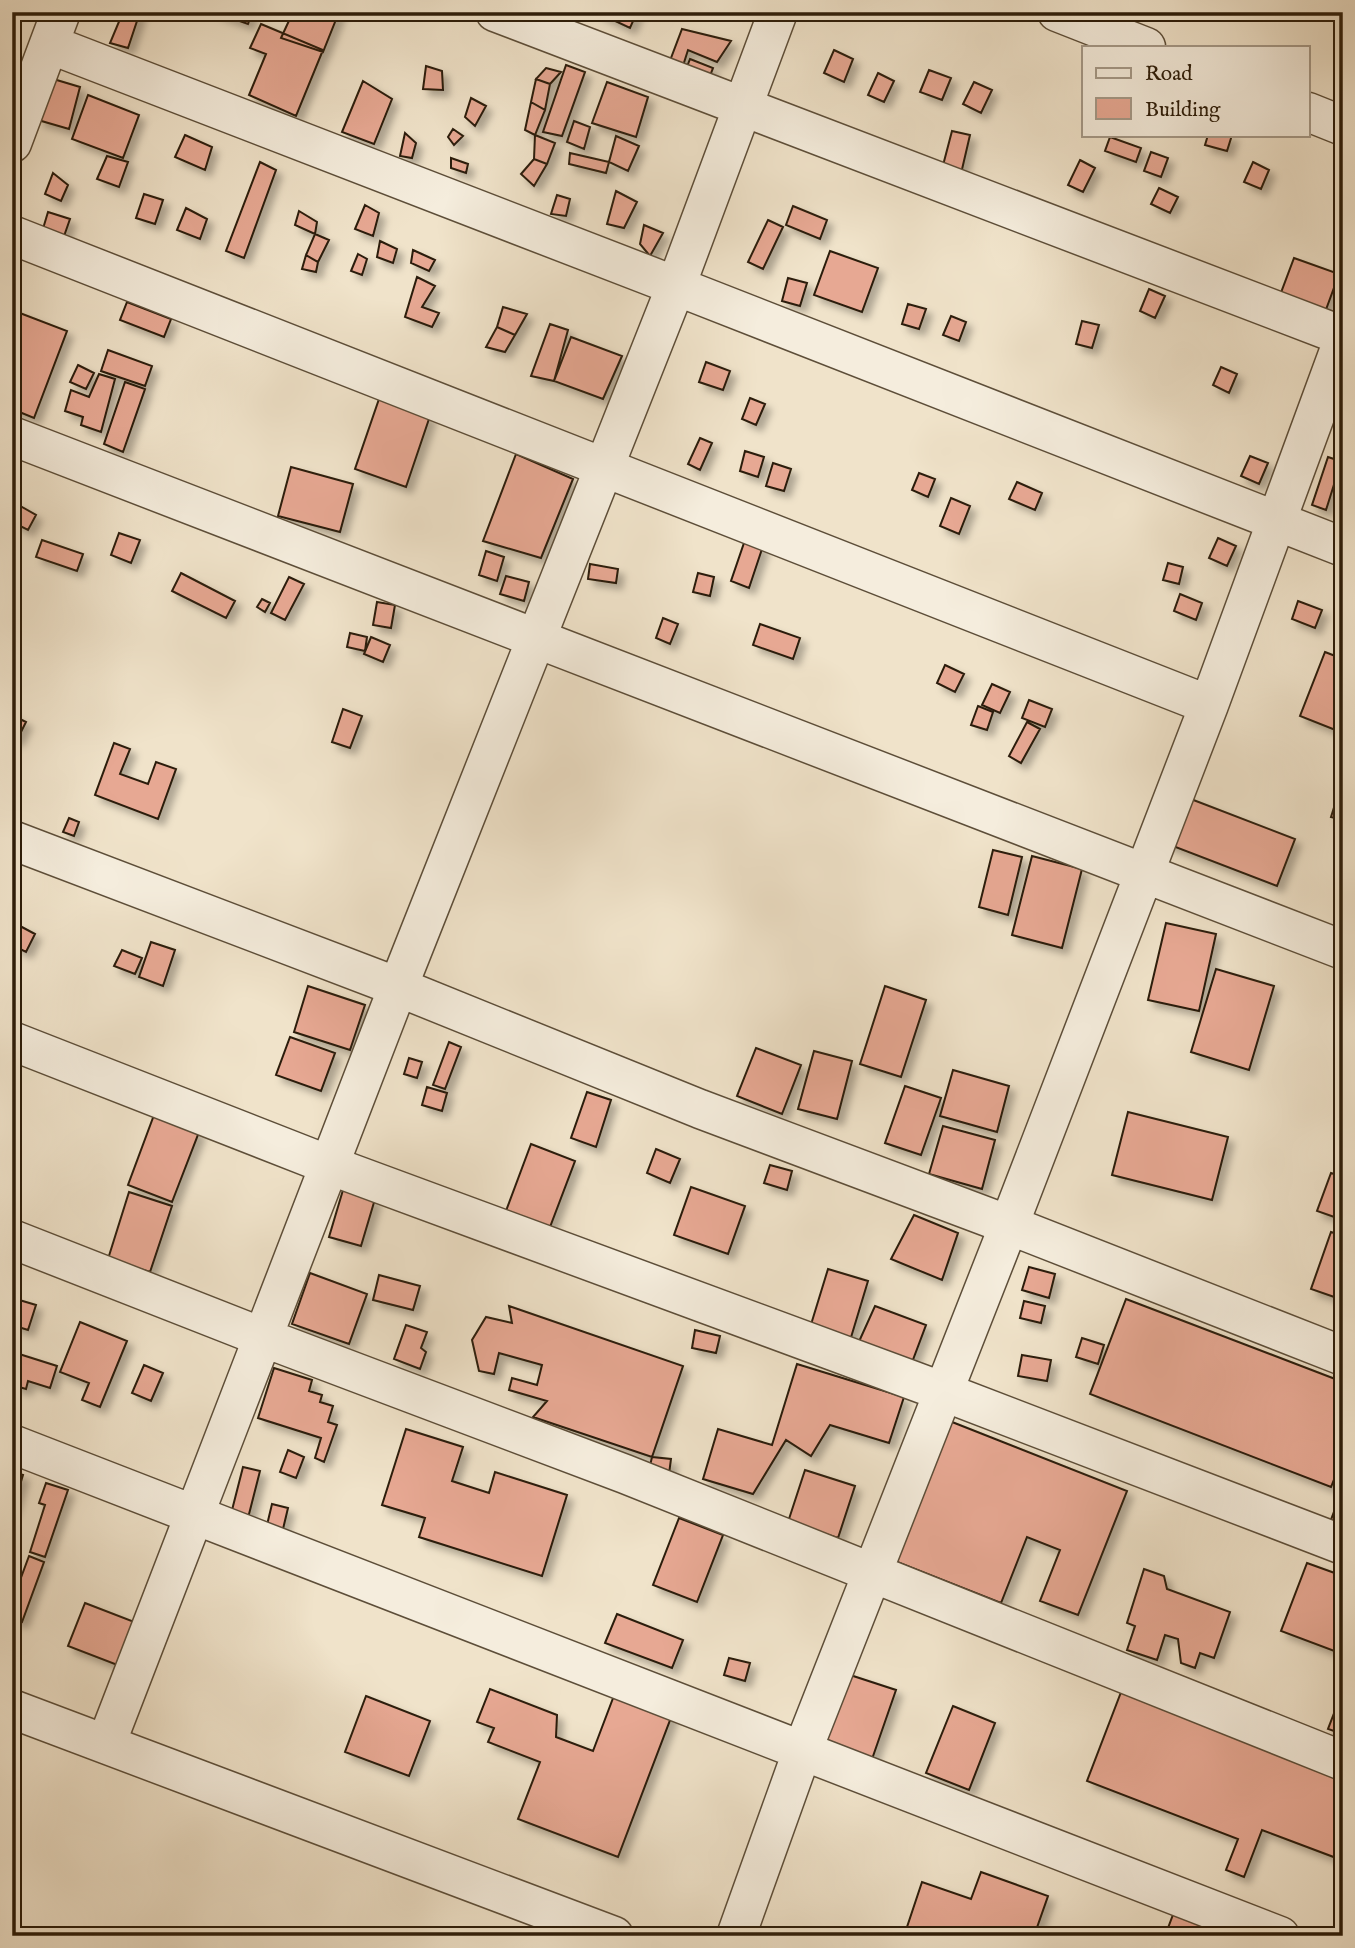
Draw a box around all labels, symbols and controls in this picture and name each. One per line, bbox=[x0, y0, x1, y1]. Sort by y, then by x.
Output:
legend bbox=[1082, 46, 1310, 136]
text: Road bbox=[1145, 61, 1193, 88]
text: Building bbox=[1145, 97, 1221, 124]

